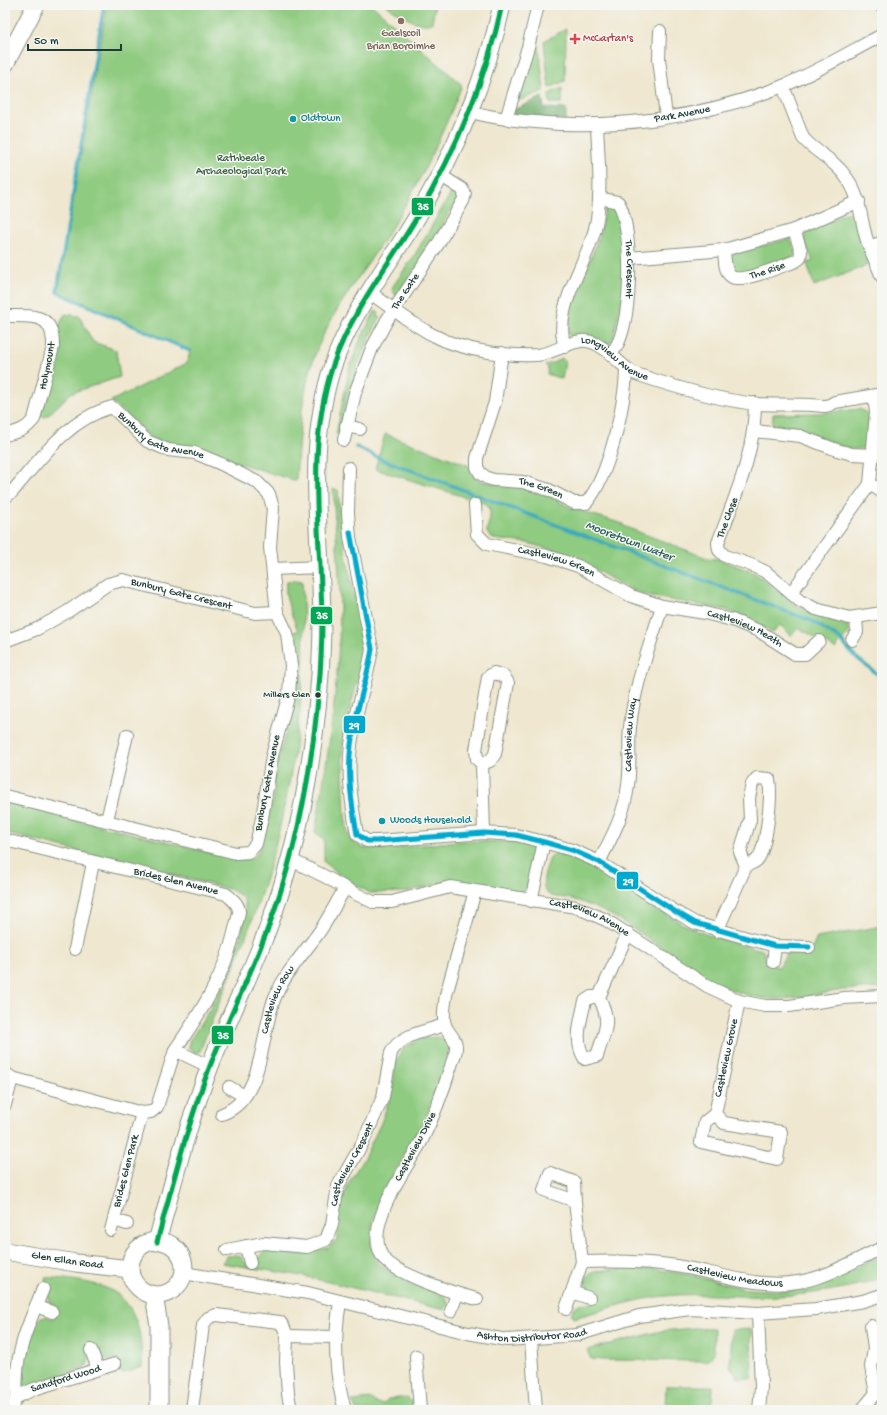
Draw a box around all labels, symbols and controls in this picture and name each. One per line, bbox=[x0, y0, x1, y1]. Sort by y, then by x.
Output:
marker: Gaelscoil Brian Boroimhe bbox=[396, 16, 406, 26]
scale bar bbox=[28, 26, 121, 52]
place label: Gaelscoil Brian Boroimhe bbox=[366, 28, 436, 53]
place label: McCartan's bbox=[583, 33, 634, 45]
marker: McCartan's bbox=[570, 34, 580, 44]
text: 50 m bbox=[34, 35, 59, 49]
street label: Park Avenue bbox=[653, 103, 712, 126]
place label: Oldtown bbox=[301, 113, 341, 125]
marker: Oldtown bbox=[288, 114, 298, 124]
park label: Rathbeale Archaeological Park bbox=[196, 153, 287, 178]
line badge: 35 bbox=[411, 197, 434, 216]
text: 35 bbox=[416, 202, 429, 214]
street label: The Crescent bbox=[622, 239, 635, 300]
street label: The Rise bbox=[748, 259, 787, 283]
street label: The Gate bbox=[389, 271, 423, 313]
street label: Longview Avenue bbox=[581, 335, 650, 384]
street label: Holymount bbox=[38, 340, 59, 391]
street label: Bunbury Gate Avenue bbox=[114, 409, 206, 462]
street label: The Green bbox=[518, 476, 566, 502]
street label: The Close bbox=[714, 496, 741, 541]
water label: Mooretown Water bbox=[583, 519, 677, 566]
street label: Castleview Green bbox=[517, 544, 597, 581]
street label: Bunbury Gate Crescent bbox=[129, 576, 235, 613]
line badge: 35 bbox=[310, 606, 333, 625]
street label: Castleview Heath bbox=[706, 608, 785, 650]
text: 35 bbox=[315, 611, 328, 623]
place label: Millers Glen bbox=[263, 689, 310, 701]
marker: Millers Glen bbox=[313, 690, 323, 700]
street label: Castleview Way bbox=[623, 697, 641, 772]
line badge: 29 bbox=[343, 715, 366, 734]
text: 29 bbox=[349, 721, 360, 733]
street label: Bunbury Gate Avenue bbox=[253, 734, 283, 833]
place label: Woods Household bbox=[390, 815, 473, 827]
marker: Woods Household bbox=[377, 816, 387, 826]
street label: Brides Glen Avenue bbox=[131, 865, 220, 898]
line badge: 29 bbox=[616, 871, 639, 890]
text: 29 bbox=[623, 877, 634, 889]
street label: Castleview Avenue bbox=[549, 897, 632, 940]
street label: Castleview Row bbox=[260, 963, 298, 1035]
street label: Castleview Grove bbox=[713, 1017, 741, 1098]
line badge: 35 bbox=[211, 1025, 234, 1045]
text: 35 bbox=[216, 1031, 229, 1043]
street label: Castleview Drive bbox=[393, 1110, 439, 1184]
street label: Castleview Crescent bbox=[329, 1119, 377, 1207]
street label: Brides Glen Park bbox=[111, 1132, 142, 1210]
street label: Glen Ellan Road bbox=[30, 1250, 105, 1272]
street label: Castleview Meadows bbox=[686, 1262, 784, 1290]
street label: Ashton Distributor Road bbox=[476, 1326, 590, 1346]
street label: Sandford Wood bbox=[29, 1362, 104, 1396]

